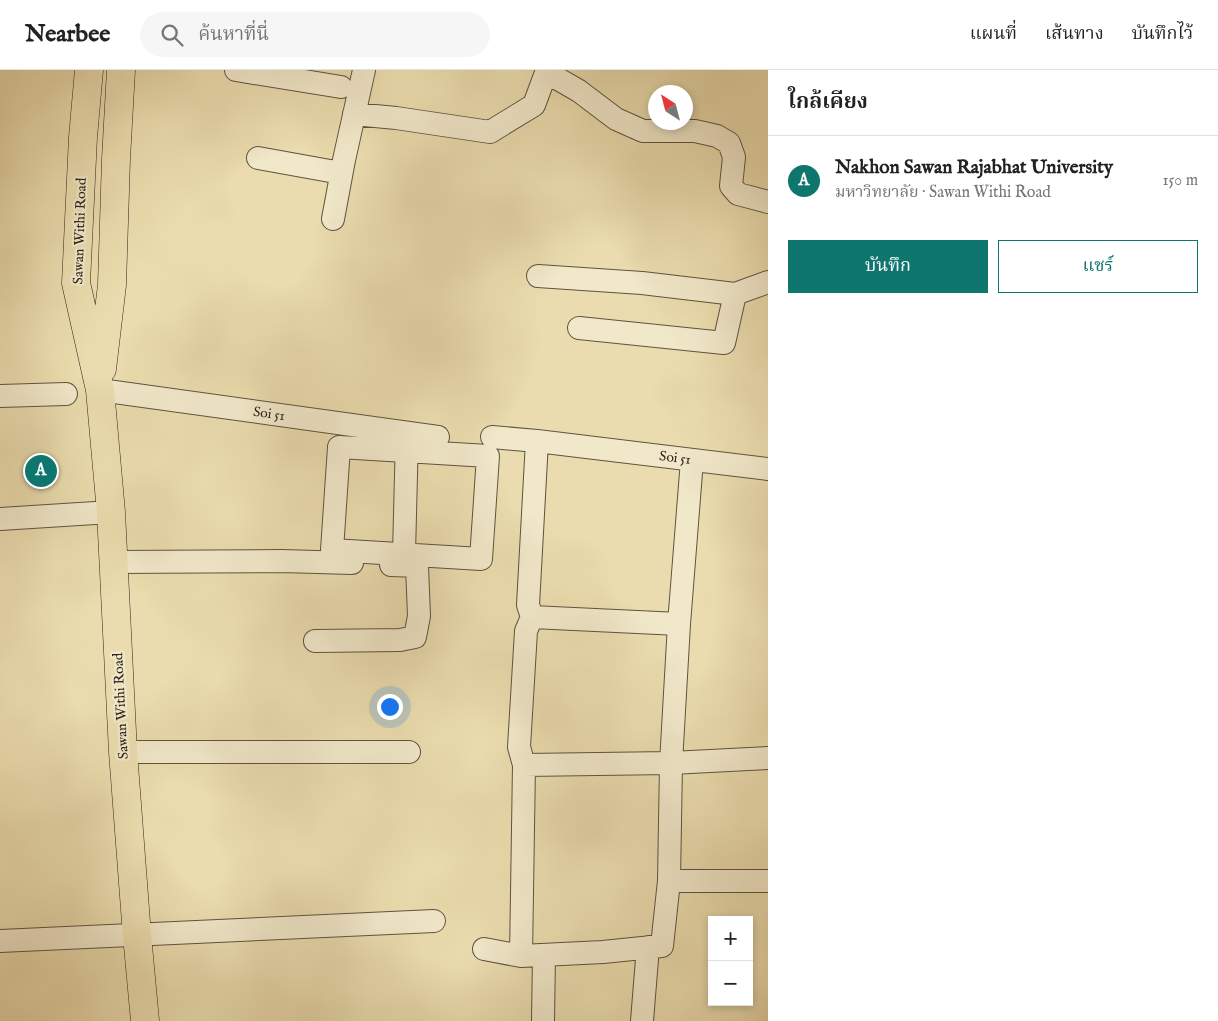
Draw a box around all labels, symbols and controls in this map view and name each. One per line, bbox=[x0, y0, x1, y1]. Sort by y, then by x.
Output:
search box bbox=[140, 12, 490, 57]
text: Nearbee bbox=[25, 19, 110, 50]
icon: search bbox=[158, 21, 186, 49]
text: ค้นหาที่นี่ bbox=[198, 23, 269, 47]
text: แผนที่ bbox=[970, 23, 1017, 46]
text: เส้นทาง bbox=[1045, 23, 1104, 46]
text: บันทึกไว้ bbox=[1132, 23, 1193, 46]
north arrow bbox=[648, 85, 693, 130]
text: ใกล้เคียง bbox=[788, 89, 868, 116]
text: Nakhon Sawan Rajabhat University bbox=[835, 156, 1113, 180]
text: A bbox=[799, 171, 809, 191]
text: 150 m bbox=[1163, 171, 1198, 191]
street label: Sawan Withi Road bbox=[69, 177, 91, 285]
text: มหาวิทยาลัย · Sawan Withi Road bbox=[835, 183, 1051, 203]
button: บันทึก bbox=[788, 240, 988, 293]
button: แชร์ bbox=[998, 240, 1198, 293]
street label: Soi 51 bbox=[252, 403, 286, 425]
street label: Soi 51 bbox=[658, 447, 692, 469]
pin: A bbox=[25, 452, 57, 490]
street label: Sawan Withi Road bbox=[109, 652, 133, 760]
your location bbox=[377, 694, 403, 720]
map controls bbox=[708, 916, 753, 1006]
button: + bbox=[708, 916, 753, 961]
button: − bbox=[708, 961, 753, 1006]

